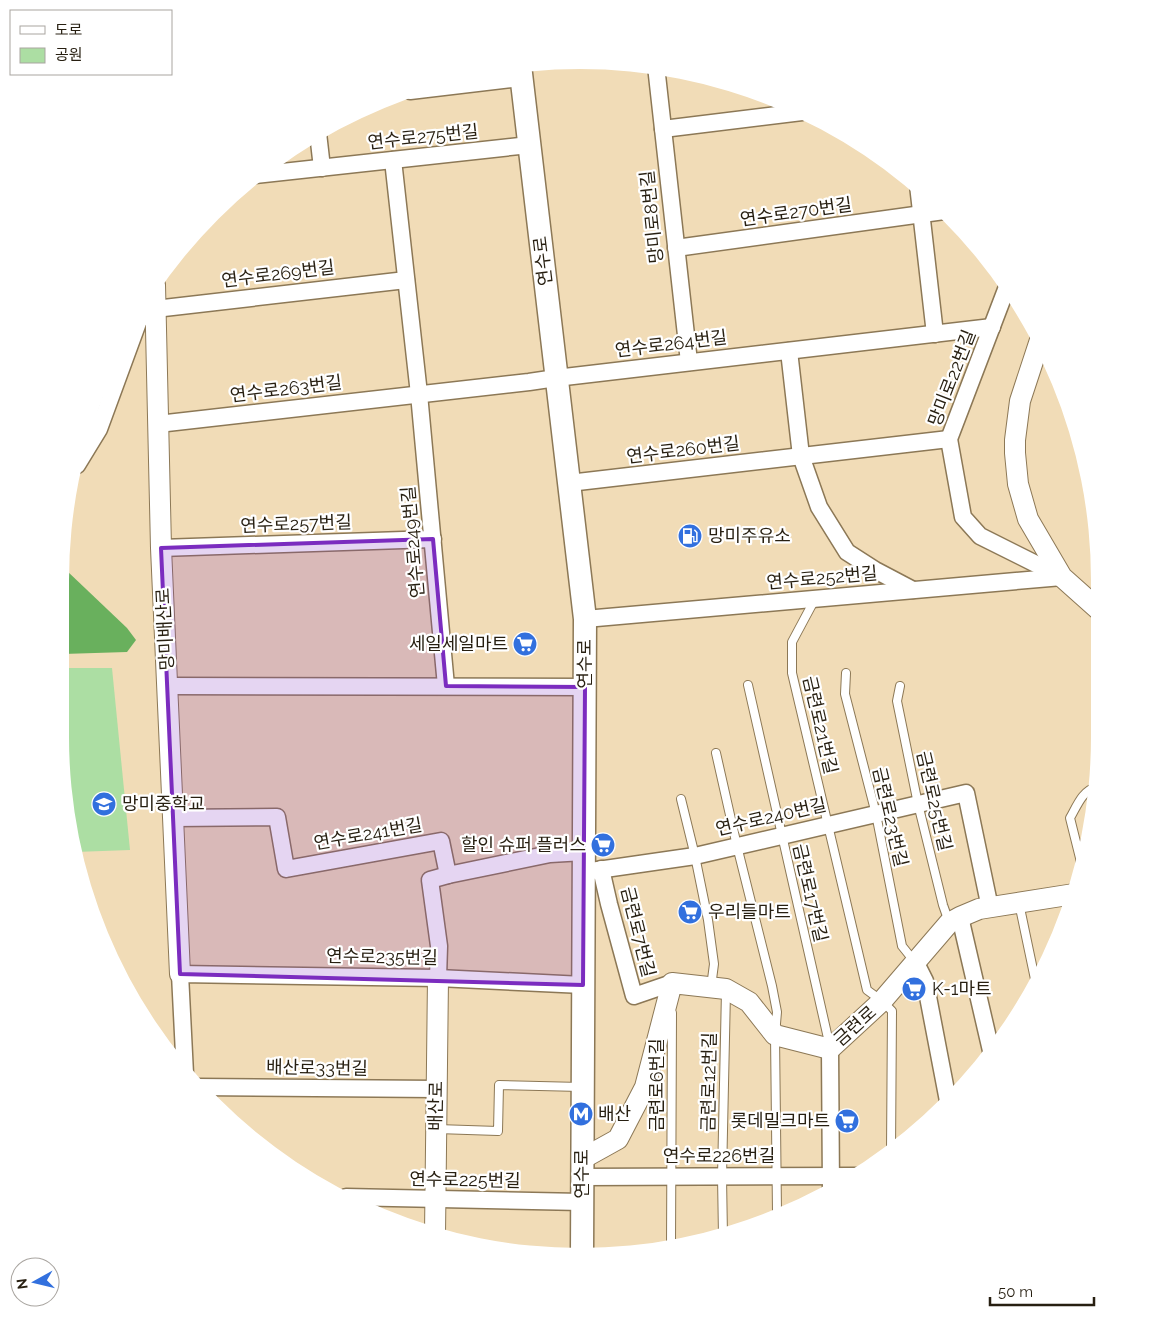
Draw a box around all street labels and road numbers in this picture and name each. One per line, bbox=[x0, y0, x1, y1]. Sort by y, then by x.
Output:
street label: 연수로275번길 bbox=[366, 120, 479, 153]
street label: 망미로8번길 bbox=[636, 169, 667, 265]
street label: 연수로270번길 bbox=[739, 193, 853, 230]
street label: 연수로 bbox=[529, 235, 556, 287]
street label: 연수로269번길 bbox=[220, 256, 336, 291]
street label: 연수로264번길 bbox=[614, 326, 728, 361]
street label: 망미로22번길 bbox=[924, 327, 980, 429]
street label: 연수로263번길 bbox=[229, 371, 343, 406]
street label: 연수로260번길 bbox=[625, 432, 741, 467]
street label: 연수로249번길 bbox=[397, 485, 428, 599]
street label: 연수로257번길 bbox=[240, 511, 352, 536]
street label: 연수로252번길 bbox=[766, 562, 878, 593]
street label: 망미배산로 bbox=[152, 587, 177, 671]
street label: 연수로 bbox=[574, 639, 595, 689]
street label: 금련로21번길 bbox=[799, 674, 842, 776]
street label: 금련로25번길 bbox=[913, 749, 956, 853]
street label: 금련로23번길 bbox=[869, 765, 912, 869]
street label: 연수로240번길 bbox=[713, 794, 828, 839]
street label: 연수로241번길 bbox=[312, 814, 424, 853]
street label: 금련로17번길 bbox=[789, 842, 832, 944]
street label: 금련로7번길 bbox=[617, 884, 660, 979]
street label: 연수로235번길 bbox=[326, 945, 438, 968]
street label: 금련로 bbox=[829, 1001, 880, 1050]
street label: 금련로12번길 bbox=[697, 1032, 720, 1132]
street label: 금련로6번길 bbox=[646, 1038, 667, 1132]
street label: 배산로33번길 bbox=[266, 1056, 368, 1079]
street label: 배산로 bbox=[425, 1081, 446, 1131]
street label: 연수로226번길 bbox=[663, 1145, 775, 1166]
street label: 연수로 bbox=[571, 1149, 592, 1199]
street label: 연수로225번길 bbox=[409, 1168, 521, 1191]

